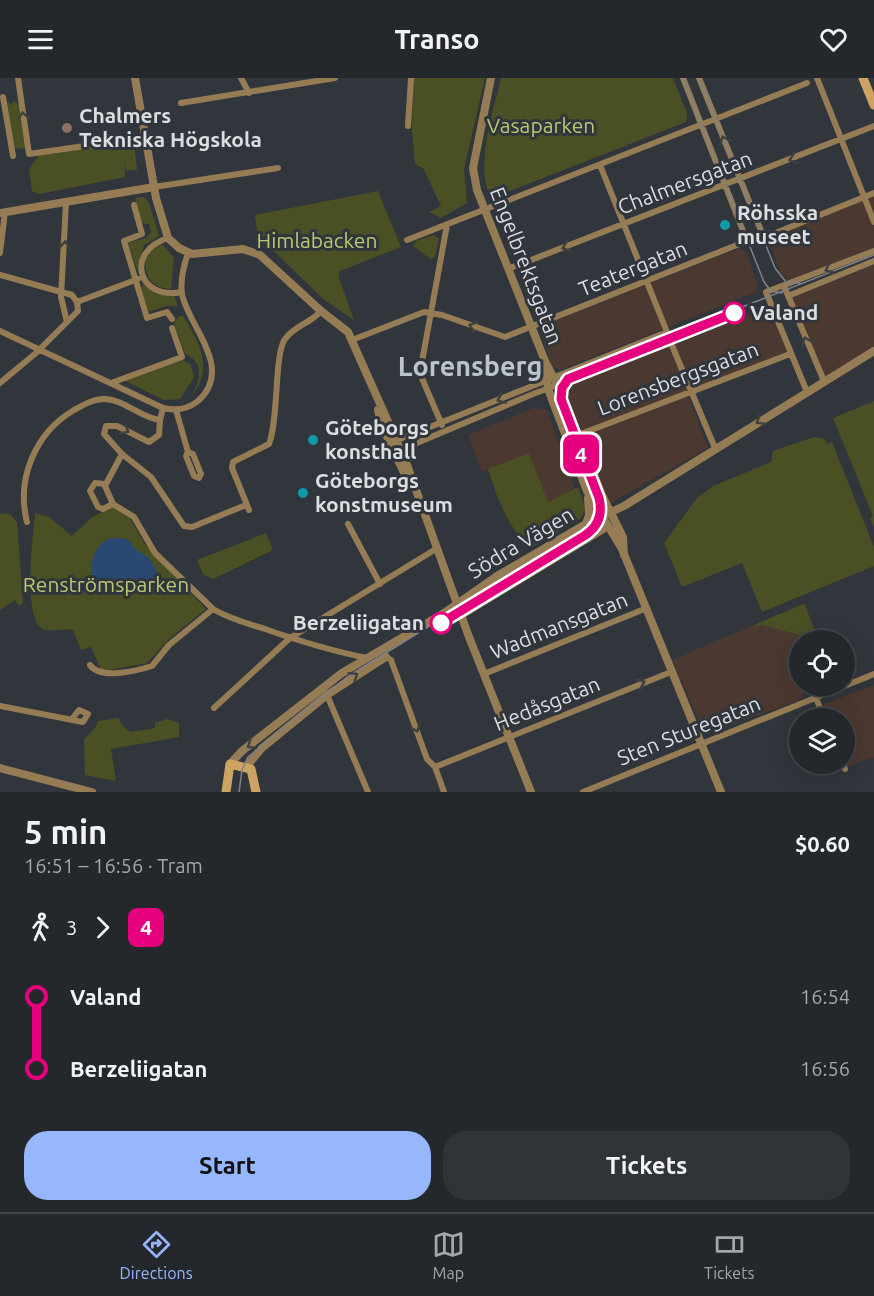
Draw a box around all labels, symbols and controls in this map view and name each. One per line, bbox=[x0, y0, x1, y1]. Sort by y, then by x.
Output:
icon: menu bbox=[24, 23, 57, 56]
icon: heart bbox=[817, 23, 850, 56]
text: Transo bbox=[395, 24, 479, 54]
place label: Chalmers Tekniska Högskola bbox=[79, 103, 262, 151]
one-way arrow bbox=[18, 111, 30, 121]
park label: Vasaparken bbox=[487, 113, 595, 137]
marker: Chalmers Tekniska Högskola bbox=[60, 121, 74, 135]
one-way arrow bbox=[719, 135, 732, 146]
street label: Chalmersgatan bbox=[614, 145, 755, 219]
one-way arrow bbox=[788, 152, 799, 164]
street label: Engelbrektsgatan bbox=[486, 184, 568, 348]
place label: Röhsska museet bbox=[737, 200, 818, 248]
marker: Röhsska museet bbox=[718, 218, 732, 232]
park label: Himlabacken bbox=[257, 228, 377, 252]
street label: Teatergatan bbox=[575, 235, 690, 301]
one-way arrow bbox=[561, 239, 572, 252]
one-way arrow bbox=[58, 241, 71, 250]
one-way arrow bbox=[824, 262, 835, 274]
place label: Valand bbox=[750, 300, 818, 324]
marker: Valand bbox=[723, 302, 745, 324]
one-way arrow bbox=[468, 321, 479, 333]
street label: Lorensbergsgatan bbox=[594, 336, 762, 420]
one-way arrow bbox=[801, 337, 813, 348]
district label: Lorensberg bbox=[398, 351, 542, 381]
one-way arrow bbox=[496, 392, 506, 405]
one-way arrow bbox=[756, 413, 766, 425]
place label: Göteborgs konsthall bbox=[325, 415, 429, 463]
one-way arrow bbox=[119, 423, 129, 434]
marker: Göteborgs konsthall bbox=[306, 433, 320, 447]
line badge: 4 bbox=[562, 434, 600, 473]
text: 4 bbox=[575, 442, 587, 466]
place label: Göteborgs konstmuseum bbox=[315, 468, 453, 516]
marker: Göteborgs konstmuseum bbox=[296, 486, 310, 500]
street label: Södra Vägen bbox=[463, 501, 577, 583]
park label: Renströmsparken bbox=[23, 572, 189, 596]
street label: Wadmansgatan bbox=[486, 587, 631, 664]
place label: Berzeliigatan bbox=[293, 610, 424, 634]
marker: Berzeliigatan bbox=[430, 612, 452, 634]
map controls bbox=[789, 630, 855, 774]
button: locate bbox=[789, 630, 855, 696]
street label: Hedåsgatan bbox=[490, 671, 603, 735]
one-way arrow bbox=[348, 672, 359, 683]
one-way arrow bbox=[635, 678, 646, 690]
street label: Sten Sturegatan bbox=[614, 690, 764, 770]
button: layers bbox=[789, 708, 855, 774]
one-way arrow bbox=[409, 722, 421, 733]
one-way arrow bbox=[246, 738, 257, 749]
text: 5 min bbox=[24, 813, 107, 850]
text: $0.60 bbox=[795, 831, 850, 856]
text: 16:51 – 16:56 · Tram bbox=[24, 854, 203, 877]
icon: walk bbox=[24, 911, 57, 944]
icon: forward bbox=[86, 911, 119, 944]
text: 4 bbox=[140, 915, 152, 939]
text: 3 bbox=[66, 916, 77, 939]
text: Valand bbox=[70, 984, 142, 1009]
text: 16:54 bbox=[800, 985, 850, 1008]
text: Berzeliigatan bbox=[70, 1056, 207, 1081]
text: 16:56 bbox=[800, 1057, 850, 1080]
button: Start bbox=[24, 1131, 431, 1200]
button: Tickets bbox=[443, 1131, 850, 1200]
tab: Directions bbox=[120, 1228, 193, 1282]
tab: Map bbox=[432, 1228, 465, 1282]
tab: Tickets bbox=[704, 1228, 754, 1282]

